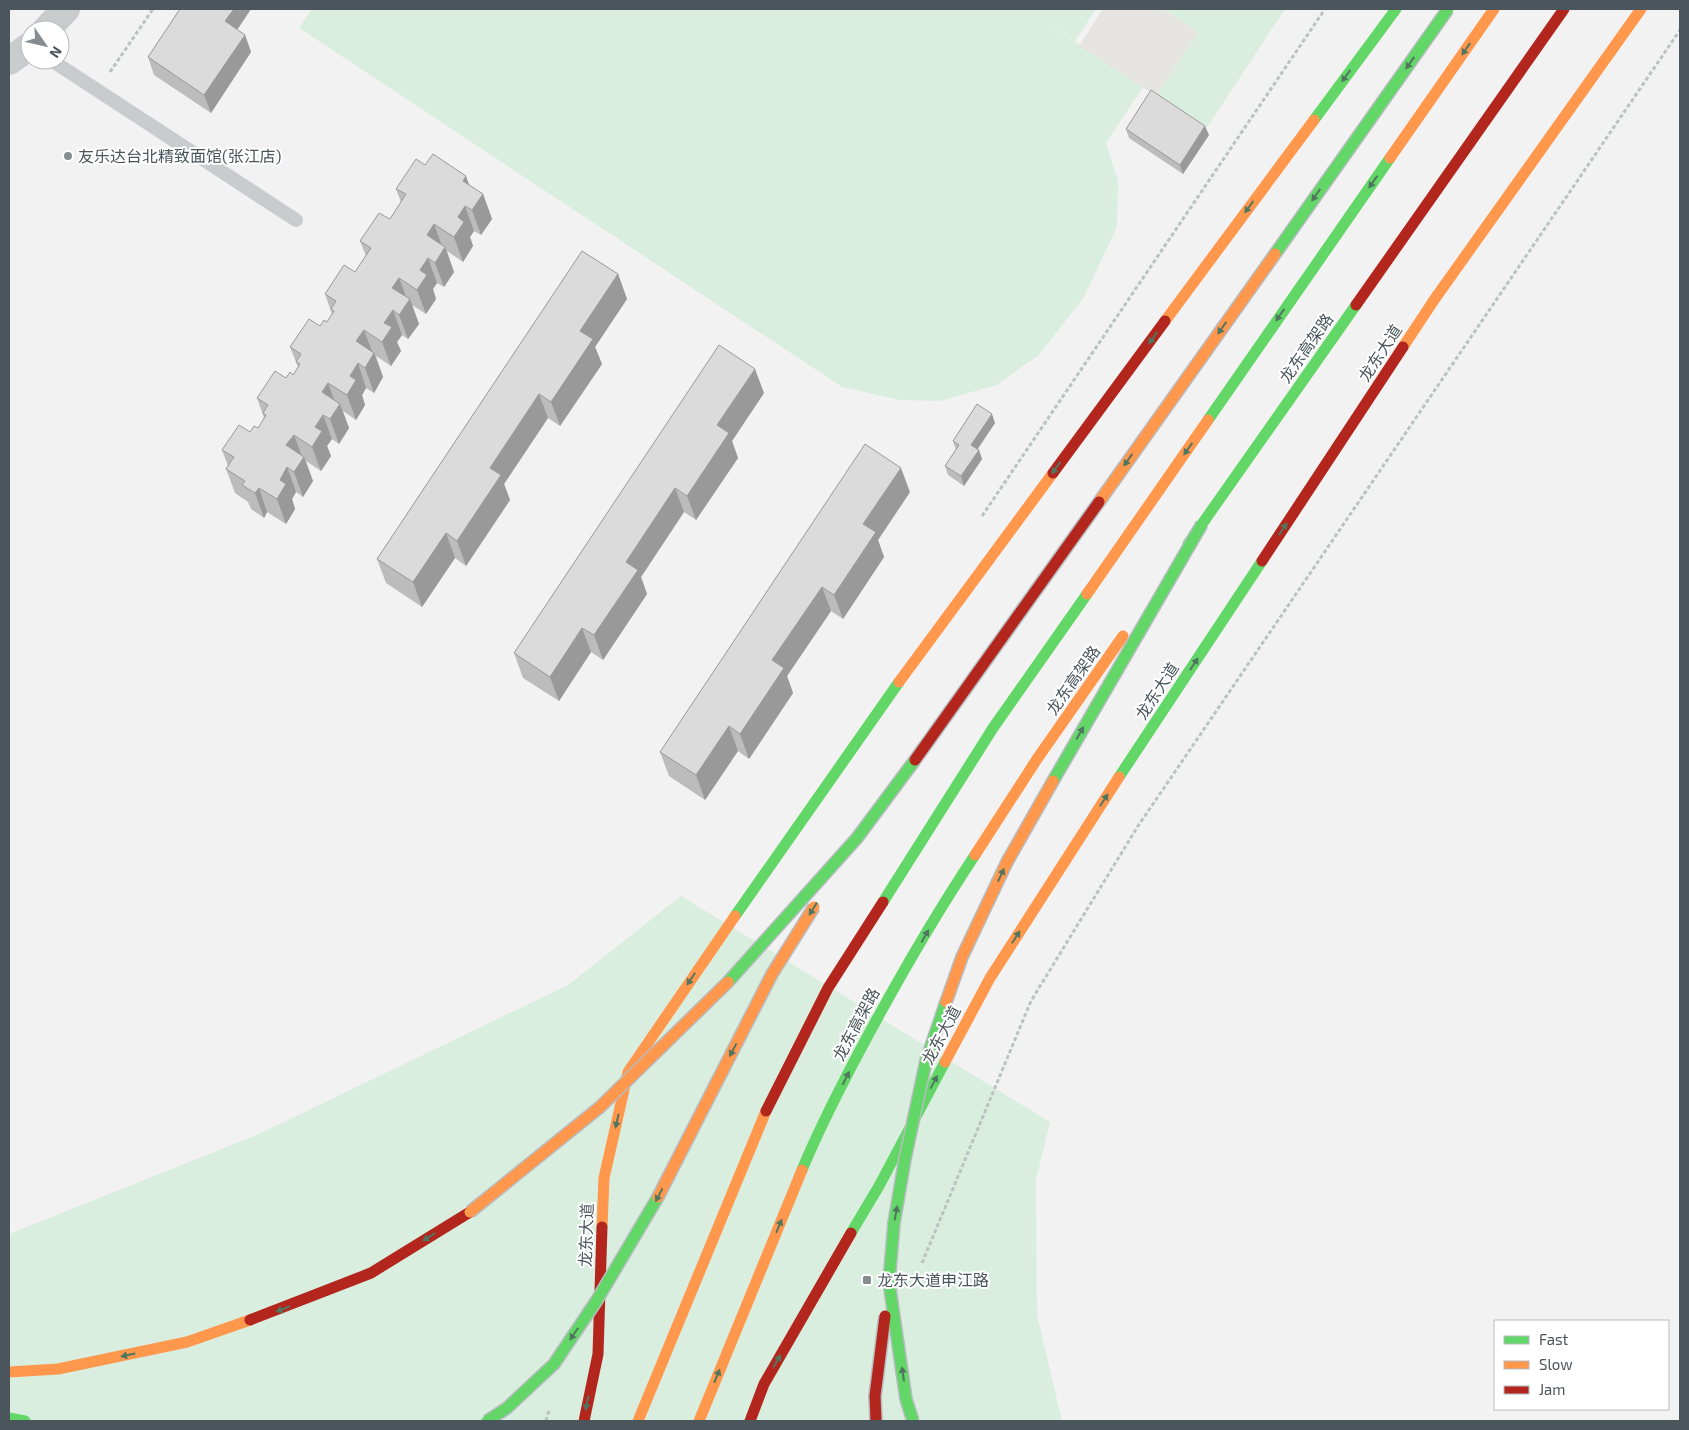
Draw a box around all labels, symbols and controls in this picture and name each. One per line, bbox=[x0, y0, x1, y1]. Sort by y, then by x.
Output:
north arrow bbox=[20, 20, 70, 70]
one-way arrow bbox=[1461, 42, 1471, 56]
text: N bbox=[46, 44, 66, 61]
one-way arrow bbox=[1405, 56, 1415, 70]
one-way arrow bbox=[1341, 69, 1351, 83]
place label: 友乐达台北精致面馆(张江店) bbox=[78, 146, 282, 165]
marker: 友乐达台北精致面馆(张江店) bbox=[62, 150, 74, 162]
one-way arrow bbox=[1368, 175, 1378, 189]
one-way arrow bbox=[1311, 189, 1321, 202]
one-way arrow bbox=[1244, 200, 1255, 213]
street label: 龙东高架路 bbox=[1275, 309, 1336, 386]
one-way arrow bbox=[1275, 309, 1285, 322]
one-way arrow bbox=[1217, 321, 1227, 335]
street label: 龙东大道 bbox=[1354, 321, 1405, 385]
one-way arrow bbox=[1148, 331, 1158, 344]
one-way arrow bbox=[1183, 442, 1193, 456]
one-way arrow bbox=[1123, 454, 1133, 467]
one-way arrow bbox=[1051, 461, 1061, 475]
one-way arrow bbox=[1278, 522, 1288, 535]
street label: 龙东高架路 bbox=[1042, 641, 1103, 718]
one-way arrow bbox=[1189, 658, 1199, 671]
street label: 龙东大道 bbox=[1131, 659, 1182, 723]
one-way arrow bbox=[1076, 726, 1084, 741]
one-way arrow bbox=[1099, 793, 1109, 807]
one-way arrow bbox=[997, 868, 1005, 883]
one-way arrow bbox=[808, 902, 817, 915]
one-way arrow bbox=[920, 929, 929, 942]
one-way arrow bbox=[1012, 930, 1021, 943]
one-way arrow bbox=[686, 972, 696, 986]
street label: 龙东高架路 bbox=[828, 984, 883, 1064]
street label: 龙东大道 bbox=[917, 1002, 964, 1067]
one-way arrow bbox=[729, 1043, 737, 1057]
one-way arrow bbox=[842, 1071, 850, 1085]
one-way arrow bbox=[930, 1075, 938, 1090]
one-way arrow bbox=[613, 1113, 621, 1128]
one-way arrow bbox=[655, 1188, 663, 1202]
street label: 龙东大道 bbox=[575, 1203, 596, 1267]
one-way arrow bbox=[892, 1204, 900, 1220]
one-way arrow bbox=[776, 1219, 784, 1233]
one-way arrow bbox=[422, 1233, 435, 1242]
place label: 龙东大道申江路 bbox=[877, 1270, 989, 1289]
marker: 龙东大道申江路 bbox=[861, 1274, 873, 1286]
one-way arrow bbox=[276, 1305, 290, 1313]
legend bbox=[1494, 1320, 1669, 1410]
one-way arrow bbox=[569, 1327, 579, 1340]
text: Fast bbox=[1539, 1330, 1569, 1348]
one-way arrow bbox=[119, 1351, 135, 1359]
one-way arrow bbox=[773, 1354, 781, 1369]
text: Slow bbox=[1539, 1355, 1573, 1373]
one-way arrow bbox=[898, 1365, 906, 1381]
one-way arrow bbox=[714, 1369, 722, 1383]
text: Jam bbox=[1539, 1380, 1565, 1398]
one-way arrow bbox=[583, 1395, 591, 1411]

